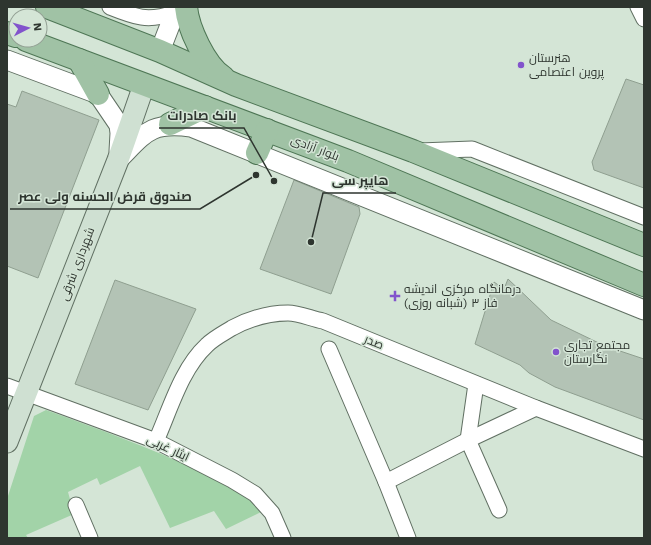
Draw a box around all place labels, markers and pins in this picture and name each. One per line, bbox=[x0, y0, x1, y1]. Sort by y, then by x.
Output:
place label: هنرستان پروین اعتصامی bbox=[529, 51, 605, 81]
marker: هنرستان پروین اعتصامی bbox=[516, 60, 526, 70]
callout: بانک صادرات bbox=[159, 103, 244, 128]
callout: هایپر سی bbox=[323, 168, 396, 193]
callout: صندوق قرض الحسنه ولی عصر bbox=[10, 184, 200, 209]
place label: درمانگاه مرکزی اندیشه فاز ۳ (شبانه روزی) bbox=[404, 282, 521, 310]
marker: درمانگاه مرکزی اندیشه فاز ۳ (شبانه روزی) bbox=[389, 290, 401, 302]
place label: مجتمع تجاری نگارستان bbox=[564, 338, 630, 366]
marker: مجتمع تجاری نگارستان bbox=[551, 347, 561, 357]

